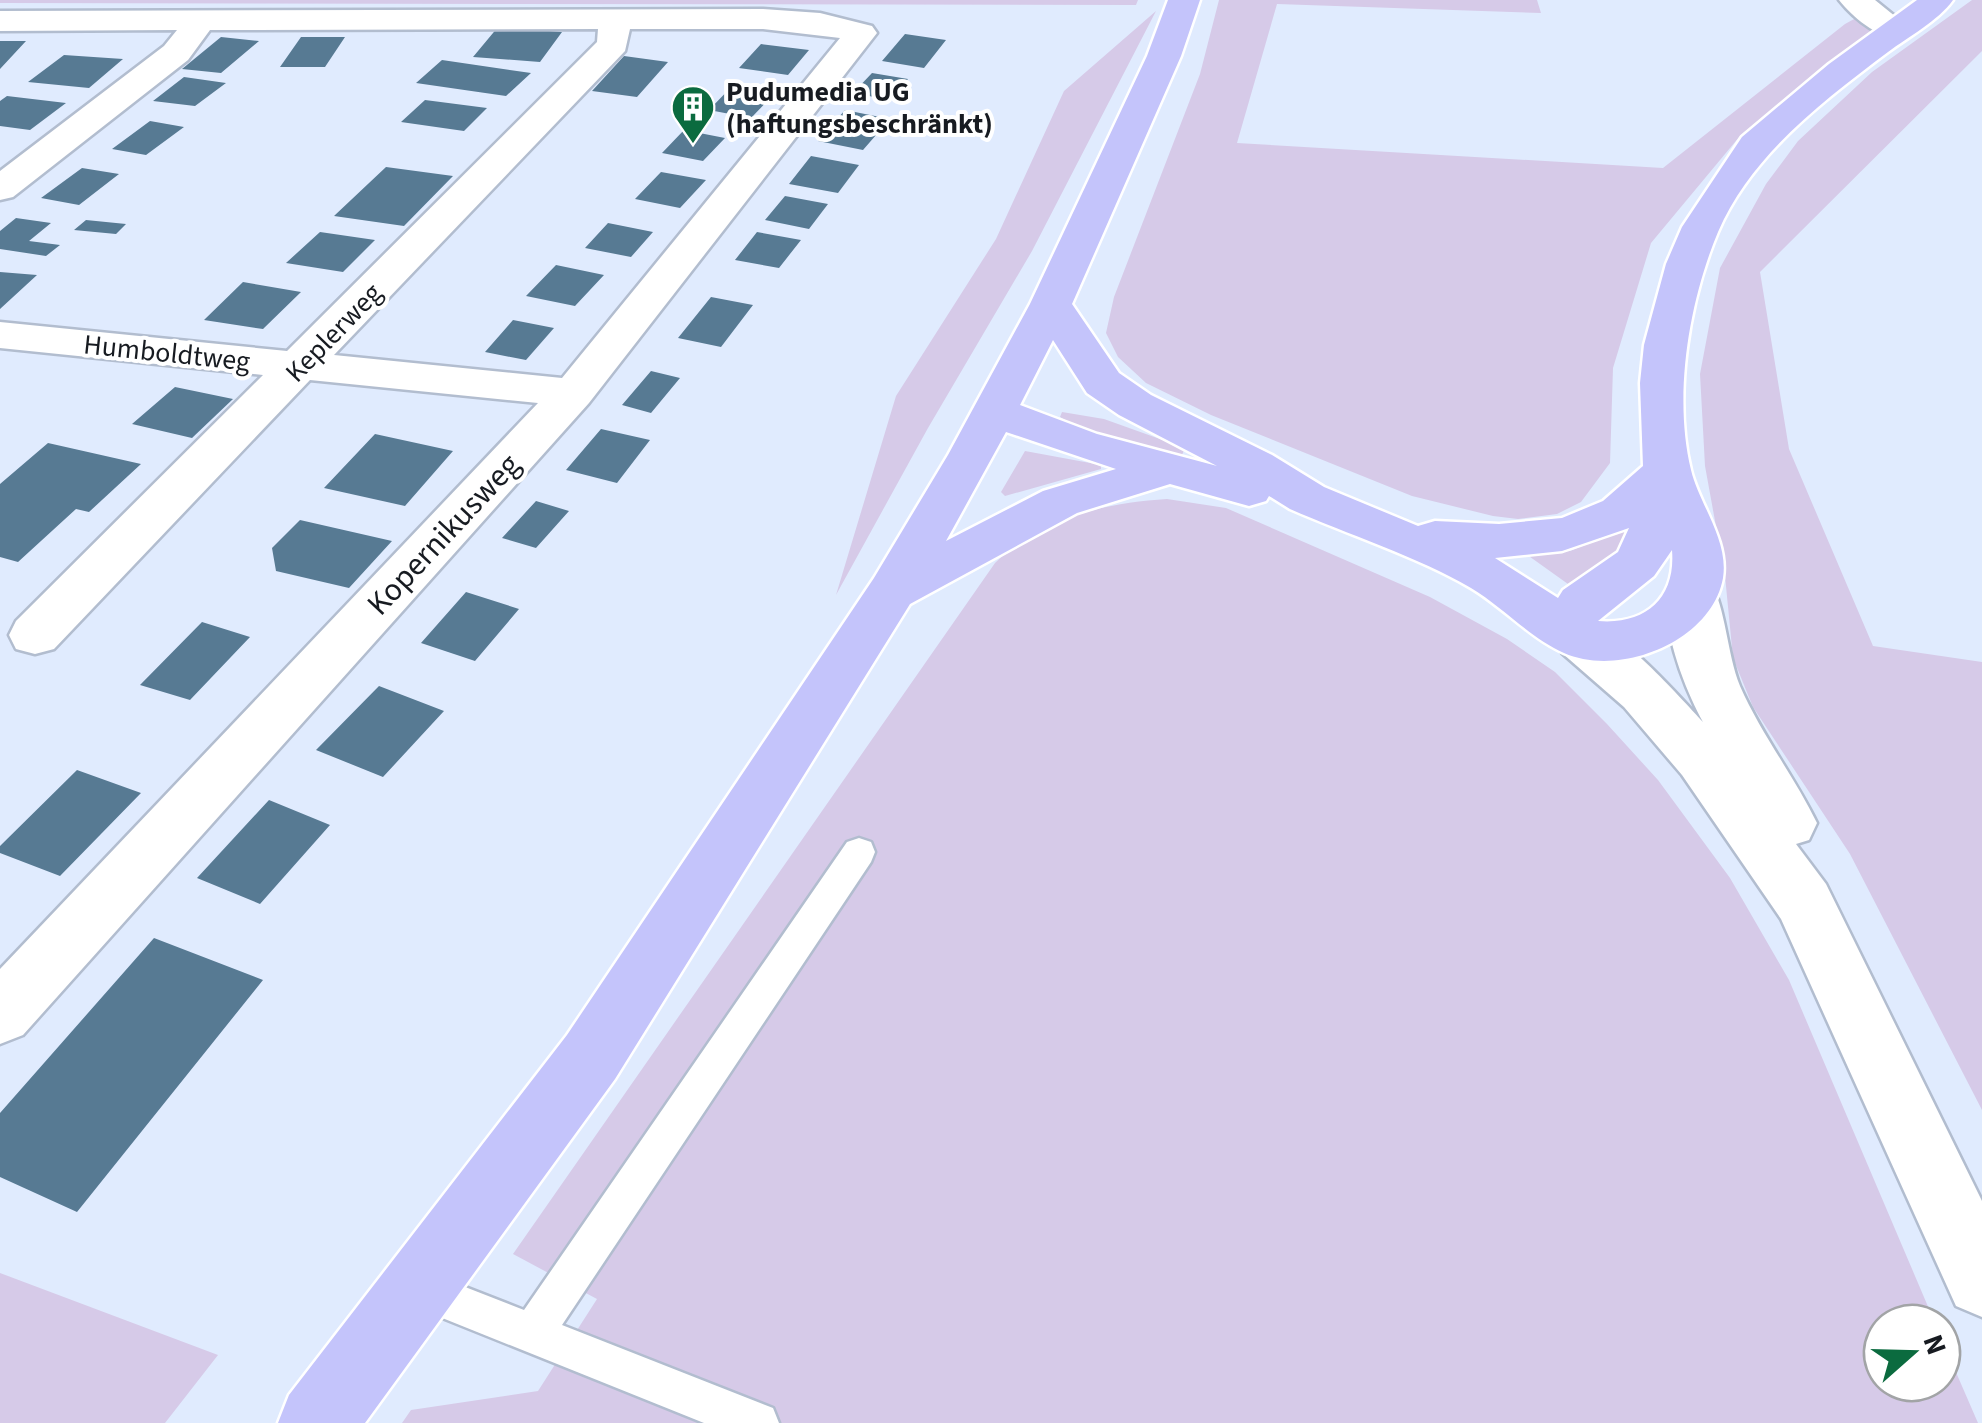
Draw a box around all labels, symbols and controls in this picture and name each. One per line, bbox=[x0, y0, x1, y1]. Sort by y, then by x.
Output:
place label: Pudumedia UG (haftungsbeschränkt) bbox=[726, 72, 993, 144]
building icon: Pudumedia UG (haftungsbeschränkt) bbox=[670, 84, 716, 145]
street label: Keplerweg bbox=[276, 274, 391, 391]
street label: Humboldtweg bbox=[82, 324, 252, 382]
street label: Kopernikusweg bbox=[356, 443, 531, 626]
north arrow bbox=[1862, 1303, 1962, 1403]
text: N bbox=[1913, 1329, 1957, 1360]

